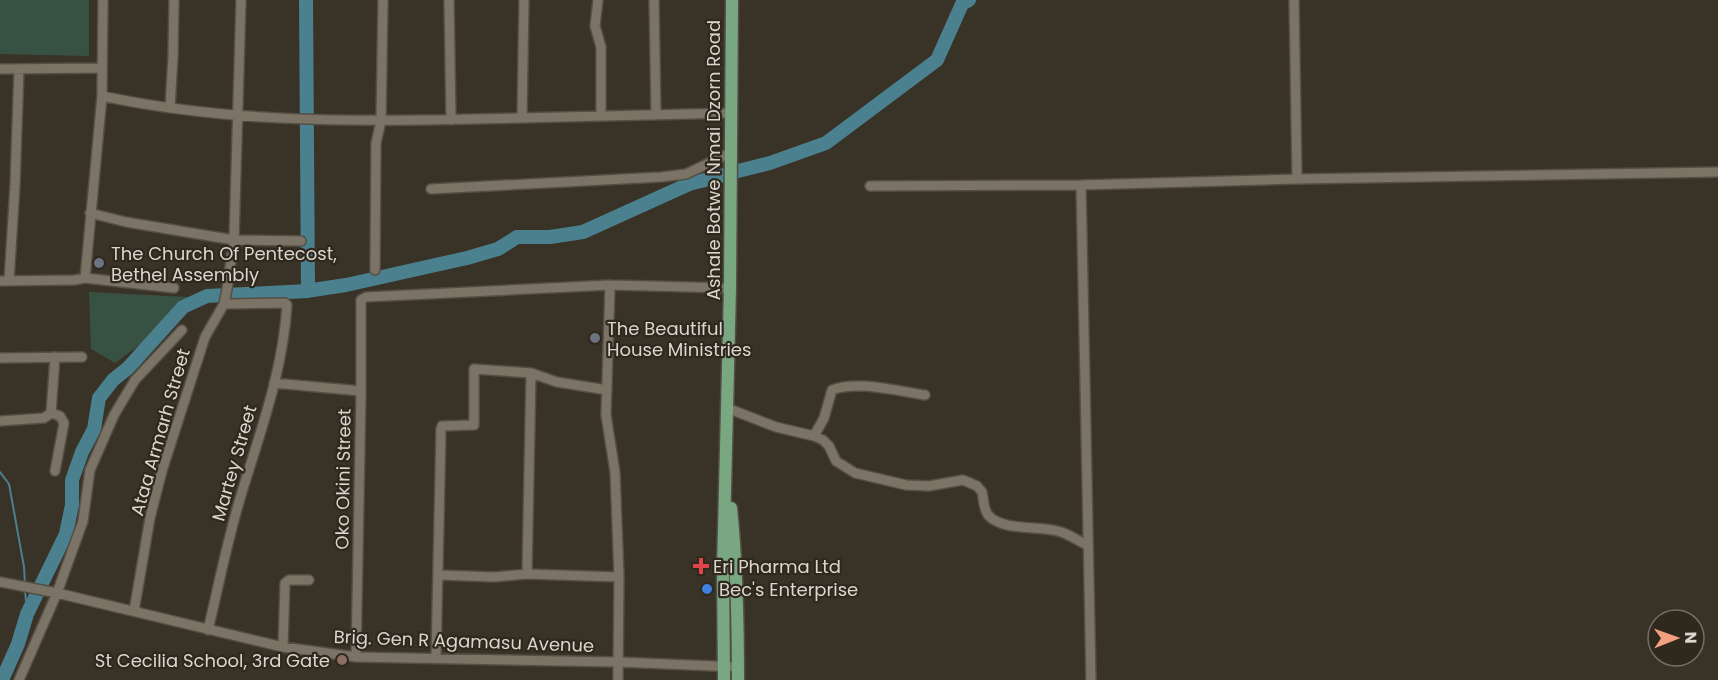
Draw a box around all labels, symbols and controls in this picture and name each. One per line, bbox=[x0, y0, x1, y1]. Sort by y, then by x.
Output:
street label: Ashale Botwe Nmai Dzorn Road bbox=[701, 20, 726, 300]
place label: The Church Of Pentecost, Bethel Assembly bbox=[111, 241, 337, 287]
marker: The Church Of Pentecost, Bethel Assembly bbox=[92, 256, 106, 270]
place label: The Beautiful House Ministries bbox=[607, 316, 751, 362]
marker: The Beautiful House Ministries bbox=[588, 331, 602, 345]
street label: Ataa Armarh Street bbox=[124, 345, 196, 519]
street label: Martey Street bbox=[205, 402, 263, 524]
street label: Oko Okini Street bbox=[329, 408, 357, 550]
place label: Eri Pharma Ltd bbox=[713, 554, 841, 579]
marker: Eri Pharma Ltd bbox=[694, 559, 708, 573]
place label: Bec's Enterprise bbox=[719, 577, 858, 602]
marker: Bec's Enterprise bbox=[700, 582, 714, 596]
north arrow bbox=[1646, 608, 1706, 668]
street label: Brig. Gen R Agamasu Avenue bbox=[333, 624, 595, 658]
text: N bbox=[1679, 632, 1702, 644]
place label: St Cecilia School, 3rd Gate bbox=[95, 648, 330, 673]
marker: St Cecilia School, 3rd Gate bbox=[335, 653, 349, 667]

